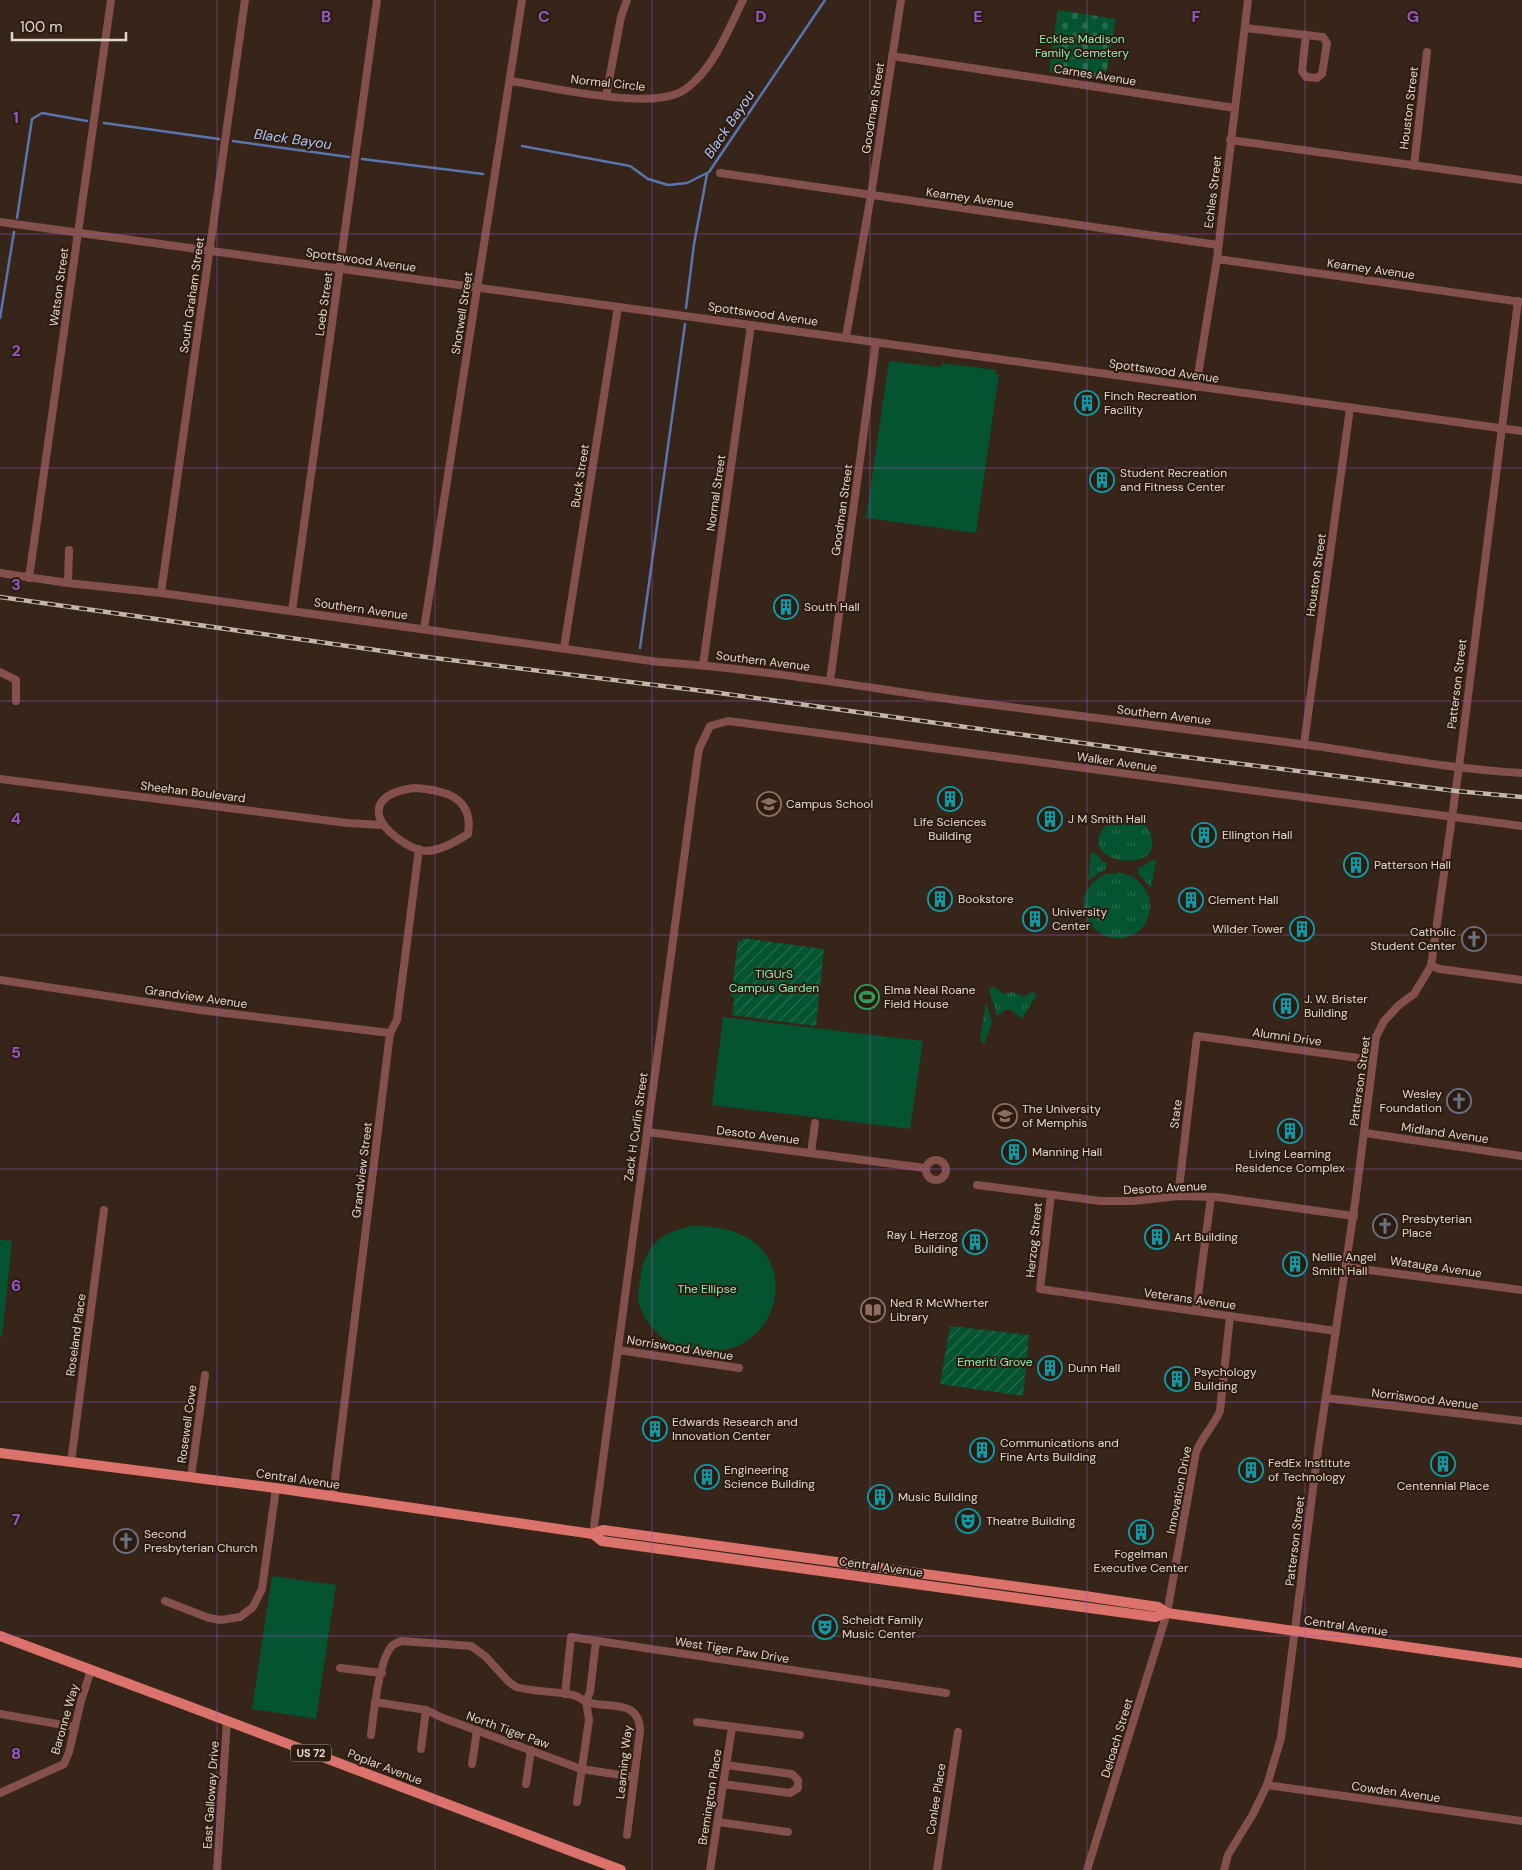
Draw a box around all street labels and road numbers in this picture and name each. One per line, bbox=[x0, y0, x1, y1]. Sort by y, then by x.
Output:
street label: Goodman Street bbox=[858, 61, 888, 155]
street label: Carnes Avenue bbox=[1053, 61, 1138, 89]
street label: Houston Street bbox=[1396, 65, 1422, 150]
street label: Normal Circle bbox=[570, 71, 646, 95]
street label: Echles Street bbox=[1201, 154, 1225, 229]
street label: Kearney Avenue bbox=[925, 184, 1015, 212]
street label: South Graham Street bbox=[176, 236, 208, 354]
street label: Spottswood Avenue bbox=[305, 244, 417, 276]
street label: Watson Street bbox=[46, 246, 72, 327]
street label: Kearney Avenue bbox=[1326, 255, 1416, 283]
street label: Shotwell Street bbox=[448, 270, 476, 356]
street label: Loeb Street bbox=[312, 271, 336, 337]
street label: Spottswood Avenue bbox=[707, 298, 819, 330]
street label: Spottswood Avenue bbox=[1108, 355, 1220, 387]
street label: Buck Street bbox=[567, 443, 593, 509]
street label: Normal Street bbox=[703, 453, 729, 532]
street label: Goodman Street bbox=[828, 463, 856, 557]
street label: Houston Street bbox=[1302, 532, 1330, 618]
street label: Southern Avenue bbox=[313, 594, 409, 624]
street label: Patterson Street bbox=[1444, 638, 1471, 730]
street label: Southern Avenue bbox=[715, 647, 811, 675]
street label: Southern Avenue bbox=[1116, 701, 1212, 729]
street label: Walker Avenue bbox=[1076, 748, 1158, 776]
street label: Sheehan Boulevard bbox=[140, 778, 246, 806]
street label: Grandview Avenue bbox=[144, 982, 248, 1012]
street label: Alumni Drive bbox=[1251, 1024, 1323, 1050]
street label: Patterson Street bbox=[1346, 1035, 1374, 1127]
street label: Zack H Curlin Street bbox=[620, 1071, 652, 1183]
street label: State bbox=[1166, 1098, 1186, 1130]
street label: Midland Avenue bbox=[1400, 1119, 1490, 1147]
street label: Grandview Street bbox=[348, 1121, 376, 1219]
street label: Desoto Avenue bbox=[716, 1122, 801, 1148]
street label: Desoto Avenue bbox=[1123, 1178, 1207, 1198]
street label: Herzog Street bbox=[1022, 1201, 1046, 1278]
street label: Watauga Avenue bbox=[1389, 1253, 1483, 1281]
street label: Veterans Avenue bbox=[1143, 1285, 1237, 1313]
street label: Roseland Place bbox=[62, 1292, 90, 1377]
street label: Norriswood Avenue bbox=[626, 1332, 735, 1364]
street label: Rosewell Cove bbox=[174, 1384, 200, 1464]
street label: Norriswood Avenue bbox=[1371, 1385, 1480, 1414]
street label: Innovation Drive bbox=[1163, 1445, 1195, 1535]
street label: Central Avenue bbox=[255, 1465, 341, 1493]
street label: Patterson Street bbox=[1282, 1495, 1309, 1587]
street label: Central Avenue bbox=[838, 1553, 924, 1581]
street label: Central Avenue bbox=[1303, 1612, 1389, 1640]
street label: West Tiger Paw Drive bbox=[674, 1633, 791, 1667]
street label: Baronne Way bbox=[47, 1681, 83, 1756]
street label: Deloach Street bbox=[1097, 1696, 1137, 1780]
street label: North Tiger Paw bbox=[464, 1708, 552, 1752]
street label: Learning Way bbox=[612, 1724, 636, 1800]
street label: East Galloway Drive bbox=[199, 1740, 223, 1850]
road number: US 72 bbox=[291, 1745, 331, 1762]
street label: Poplar Avenue bbox=[345, 1745, 425, 1789]
street label: Bremington Place bbox=[695, 1748, 726, 1846]
street label: Conlee Place bbox=[922, 1762, 950, 1836]
street label: Cowden Avenue bbox=[1351, 1778, 1442, 1806]

